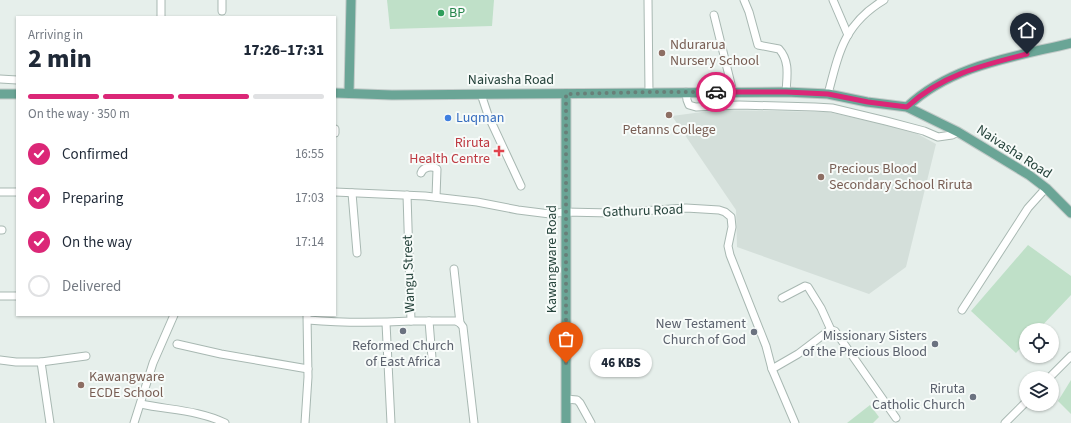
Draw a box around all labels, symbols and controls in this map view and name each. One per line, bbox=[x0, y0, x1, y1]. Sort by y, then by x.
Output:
place label: BP bbox=[449, 3, 465, 23]
marker: BP bbox=[436, 8, 446, 18]
pin bbox=[1010, 13, 1044, 54]
icon: home bbox=[1016, 19, 1038, 41]
text: Arriving in bbox=[28, 26, 83, 44]
place label: Ndurarua Nursery School bbox=[670, 35, 759, 71]
text: 2 min bbox=[28, 40, 92, 77]
text: 17:26–17:31 bbox=[243, 40, 324, 61]
marker: Ndurarua Nursery School bbox=[657, 48, 667, 58]
street label: Naivasha Road bbox=[468, 70, 554, 90]
courier bbox=[696, 72, 736, 112]
icon: car bbox=[705, 81, 727, 103]
text: On the way · 350 m bbox=[28, 105, 130, 123]
place label: Luqman bbox=[456, 108, 504, 128]
marker: Petanns College bbox=[664, 110, 674, 120]
marker: Luqman bbox=[443, 113, 453, 123]
place label: Petanns College bbox=[622, 120, 716, 140]
street label: Naivasha Road bbox=[972, 120, 1056, 184]
place label: Riruta Health Centre bbox=[409, 133, 490, 169]
icon: check bbox=[28, 143, 50, 165]
text: Confirmed bbox=[62, 144, 128, 165]
text: 16:55 bbox=[295, 145, 324, 163]
marker: Riruta Health Centre bbox=[493, 145, 505, 157]
place label: Precious Blood Secondary School Riruta bbox=[829, 159, 973, 195]
marker: Precious Blood Secondary School Riruta bbox=[816, 172, 826, 182]
icon: check bbox=[28, 187, 50, 209]
text: Preparing bbox=[62, 188, 123, 209]
text: 17:03 bbox=[295, 189, 324, 207]
street label: Gathuru Road bbox=[602, 200, 684, 222]
street label: Kawangware Road bbox=[542, 205, 562, 313]
icon: check bbox=[28, 231, 50, 253]
text: On the way bbox=[62, 232, 132, 253]
text: 17:14 bbox=[295, 233, 324, 251]
street label: Wangu Street bbox=[398, 234, 420, 313]
text: Delivered bbox=[62, 276, 121, 297]
place label: New Testament Church of God bbox=[656, 314, 746, 350]
pin bbox=[549, 322, 583, 363]
map controls bbox=[1019, 323, 1059, 411]
button: locate bbox=[1019, 323, 1059, 363]
marker: Reformed Church of East Africa bbox=[398, 326, 408, 336]
place label: Missionary Sisters of the Precious Blood bbox=[802, 326, 927, 362]
marker: New Testament Church of God bbox=[749, 327, 759, 337]
icon: bag bbox=[555, 328, 577, 350]
place label: Reformed Church of East Africa bbox=[352, 336, 454, 372]
marker: Missionary Sisters of the Precious Blood bbox=[930, 339, 940, 349]
callout: 46 KBS bbox=[590, 349, 652, 377]
text: 46 KBS bbox=[601, 354, 641, 372]
place label: Kawangware ECDE School bbox=[89, 367, 165, 403]
button: layers bbox=[1019, 371, 1059, 411]
place label: Riruta Catholic Church bbox=[872, 379, 965, 415]
marker: Kawangware ECDE School bbox=[76, 380, 86, 390]
marker: Riruta Catholic Church bbox=[968, 392, 978, 402]

